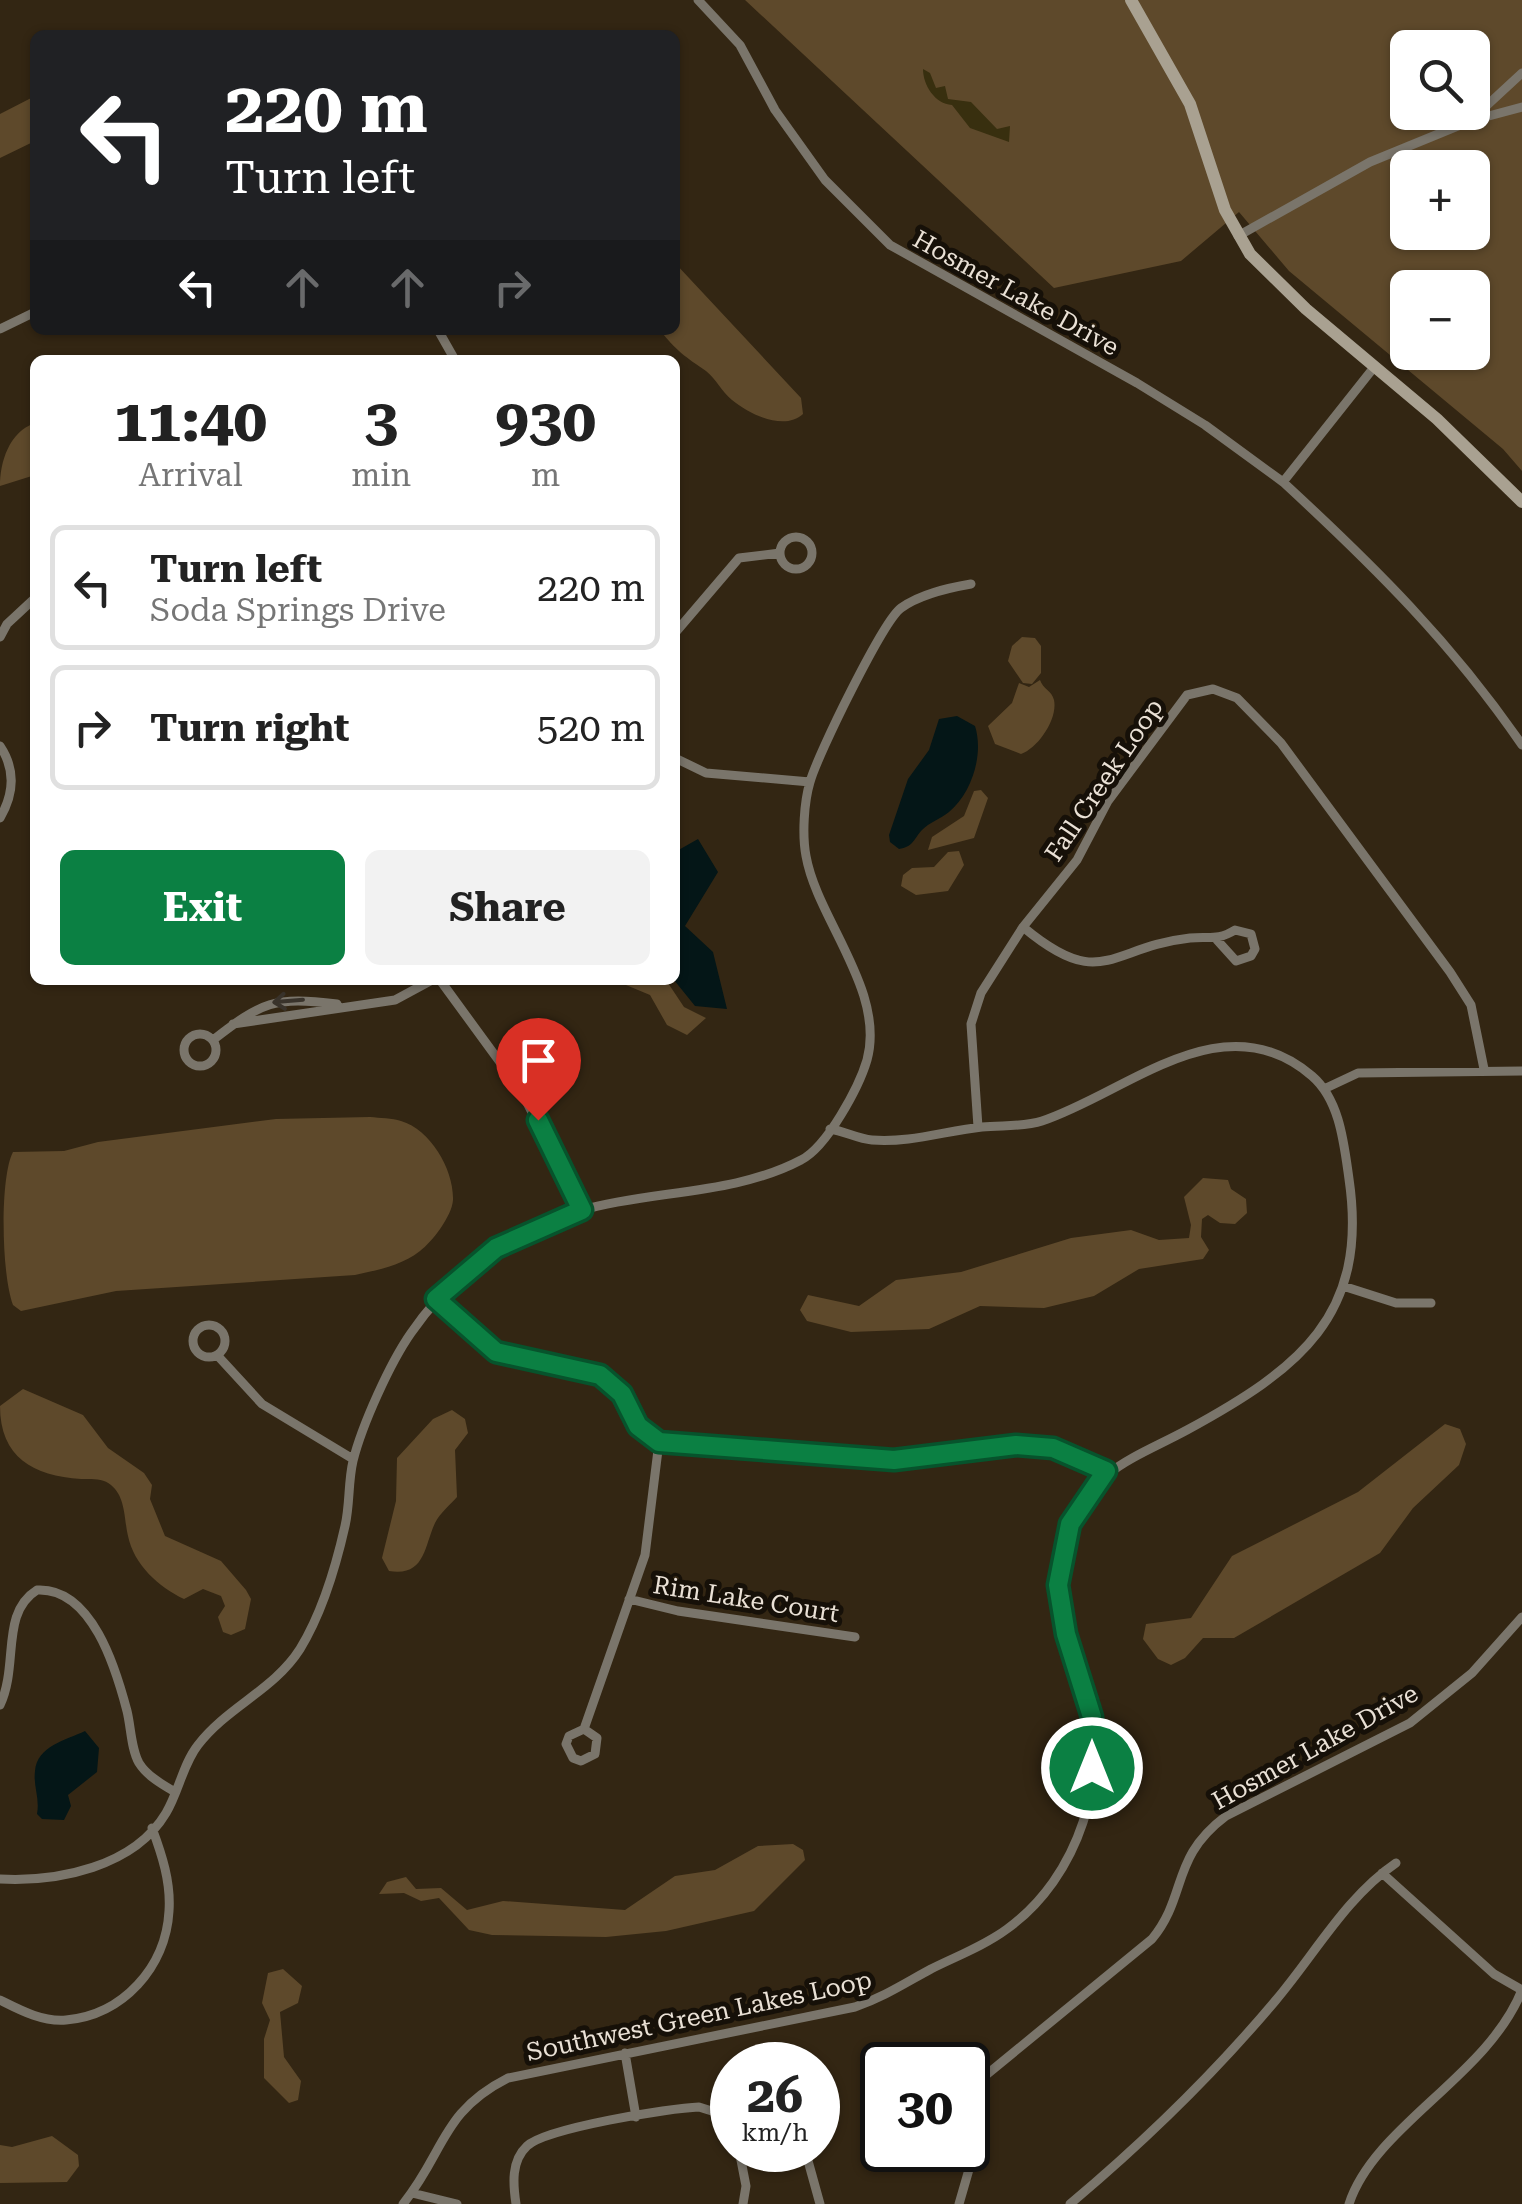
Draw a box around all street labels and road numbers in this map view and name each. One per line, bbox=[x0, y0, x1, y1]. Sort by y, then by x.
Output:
street label: Hosmer Lake Drive bbox=[908, 224, 1124, 362]
street label: Fall Creek Loop bbox=[1039, 693, 1169, 867]
street label: Rim Lake Court bbox=[651, 1570, 841, 1628]
street label: Hosmer Lake Drive bbox=[1207, 1678, 1423, 1816]
street label: Southwest Green Lakes Loop bbox=[524, 1965, 874, 2067]

